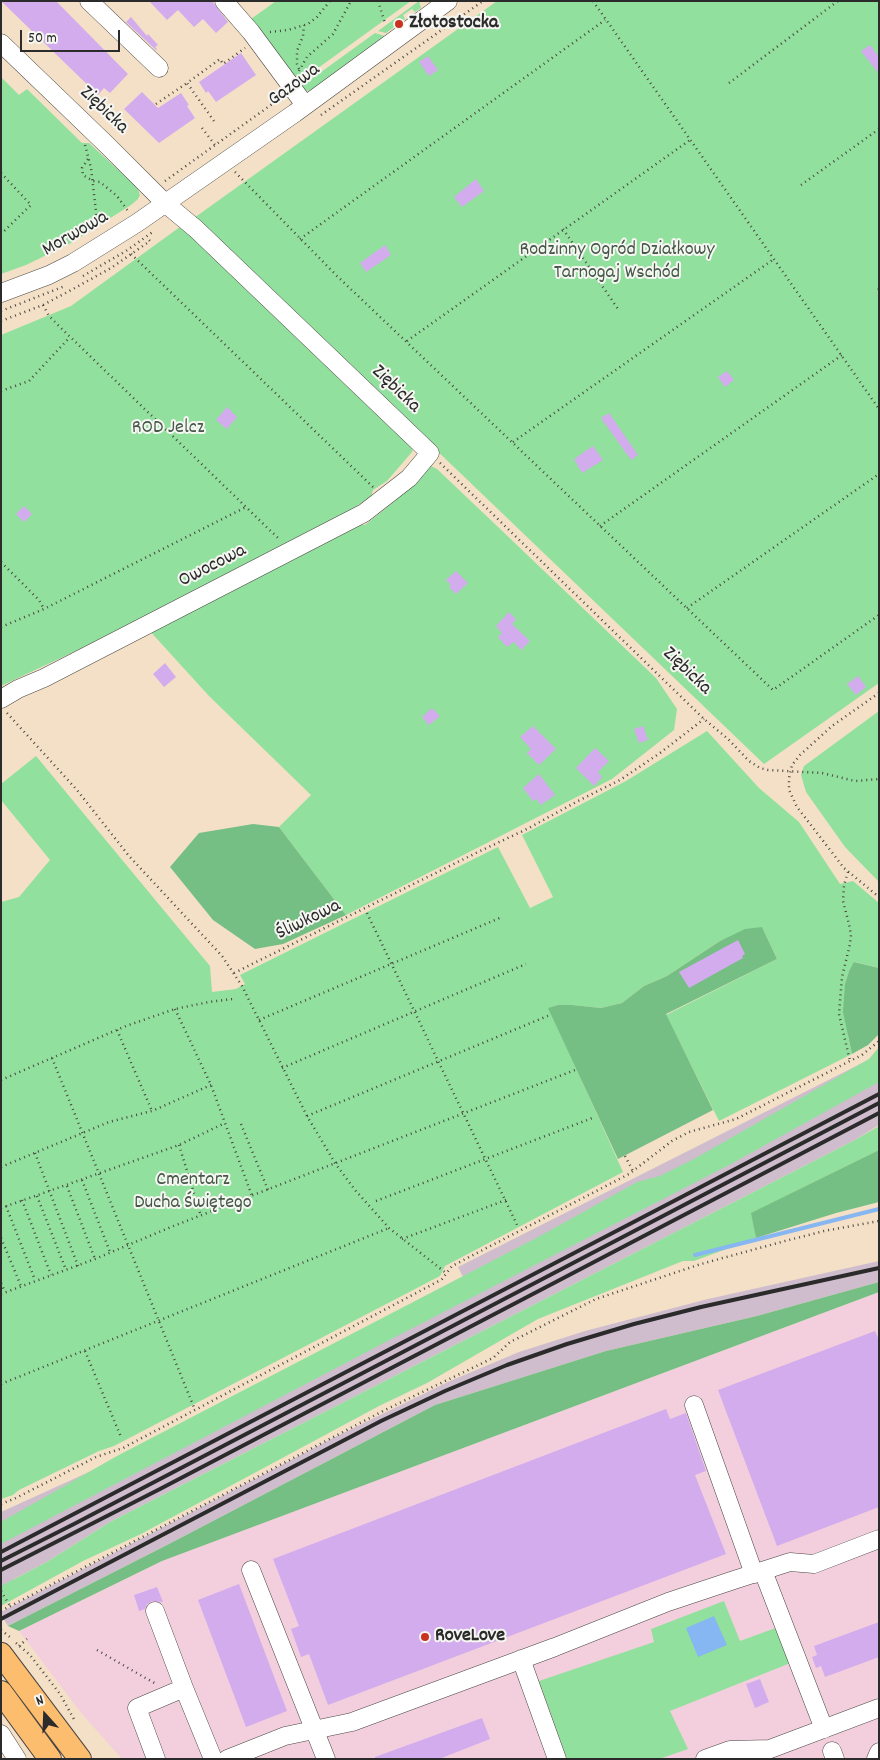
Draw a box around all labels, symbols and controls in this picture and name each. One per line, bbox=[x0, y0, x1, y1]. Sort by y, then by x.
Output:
place label: Złotostocka bbox=[409, 12, 498, 36]
marker: Złotostocka bbox=[393, 18, 405, 30]
scale bar bbox=[22, 20, 122, 52]
text: 50 m bbox=[28, 28, 57, 50]
street label: Gazowa bbox=[264, 59, 326, 113]
street label: Ziębicka bbox=[73, 82, 133, 140]
street label: Morwowa bbox=[39, 207, 113, 263]
park label: Rodzinny Ogród Działkowy Tarnogaj Wschód bbox=[519, 239, 715, 286]
street label: Ziębicka bbox=[365, 361, 425, 419]
park label: ROD Jelcz bbox=[132, 417, 204, 441]
street label: Owocowa bbox=[175, 540, 251, 594]
street label: Ziębicka bbox=[656, 643, 716, 701]
street label: Śliwkowa bbox=[273, 895, 345, 947]
park label: Cmentarz Ducha Świętego bbox=[134, 1169, 252, 1216]
place label: RoveLove bbox=[435, 1625, 505, 1649]
marker: RoveLove bbox=[419, 1631, 431, 1643]
north arrow bbox=[20, 1690, 70, 1740]
text: N bbox=[33, 1690, 47, 1711]

